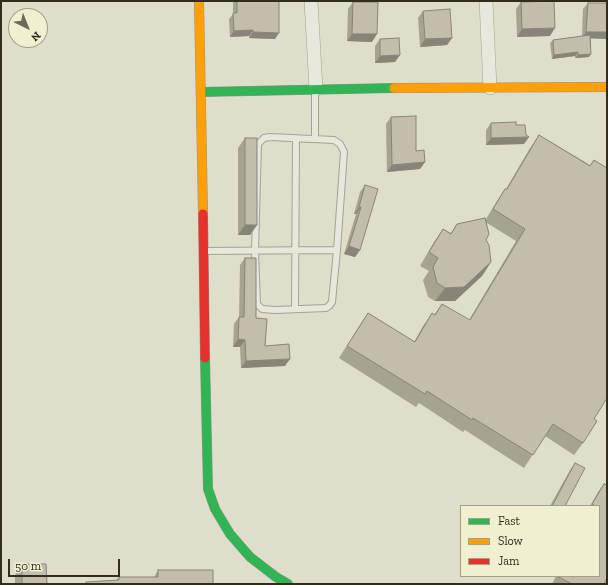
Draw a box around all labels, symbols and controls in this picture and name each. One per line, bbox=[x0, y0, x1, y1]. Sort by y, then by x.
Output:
north arrow bbox=[8, 8, 48, 48]
text: N bbox=[28, 29, 43, 44]
legend bbox=[460, 505, 600, 577]
text: Fast bbox=[498, 514, 520, 528]
text: Slow bbox=[498, 534, 523, 548]
scale bar bbox=[10, 551, 122, 577]
text: Jam bbox=[498, 554, 519, 568]
text: 50 m bbox=[15, 559, 41, 573]

